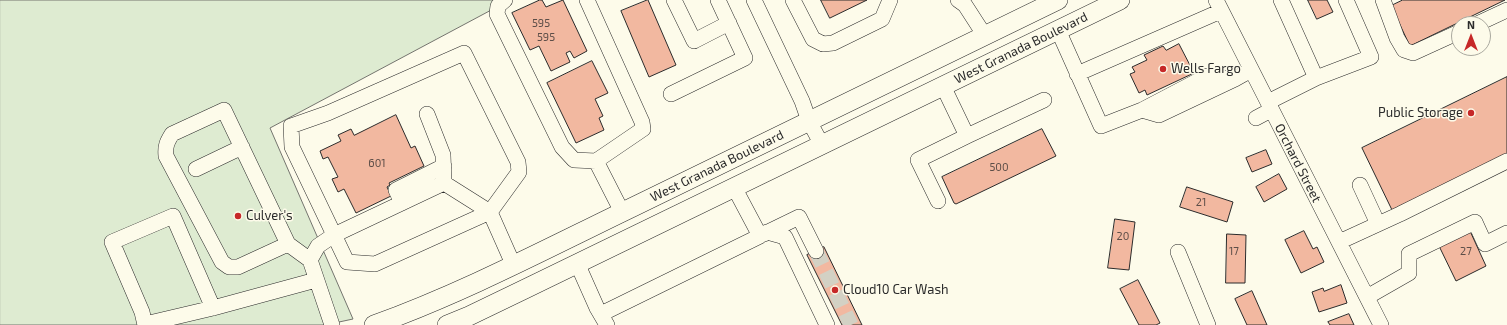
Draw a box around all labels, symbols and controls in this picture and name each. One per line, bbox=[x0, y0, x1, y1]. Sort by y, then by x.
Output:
street label: West Granada Boulevard bbox=[952, 9, 1090, 87]
house number: 595 bbox=[532, 16, 550, 30]
north arrow bbox=[1451, 16, 1491, 56]
text: N bbox=[1467, 18, 1475, 31]
house number: 595 bbox=[537, 30, 555, 44]
place label: Wells Fargo bbox=[1171, 61, 1241, 77]
marker: Wells Fargo bbox=[1158, 64, 1168, 74]
place label: Public Storage bbox=[1378, 105, 1463, 121]
marker: Public Storage bbox=[1466, 108, 1476, 118]
street label: Orchard Street bbox=[1271, 121, 1325, 205]
street label: West Granada Boulevard bbox=[648, 127, 786, 205]
house number: 601 bbox=[368, 156, 386, 170]
house number: 500 bbox=[989, 160, 1009, 174]
house number: 21 bbox=[1196, 195, 1206, 209]
place label: Culver's bbox=[246, 208, 293, 224]
marker: Culver's bbox=[233, 211, 243, 221]
house number: 20 bbox=[1117, 229, 1129, 243]
house number: 17 bbox=[1229, 244, 1239, 258]
house number: 27 bbox=[1460, 244, 1472, 258]
place label: Cloud10 Car Wash bbox=[843, 282, 949, 298]
marker: Cloud10 Car Wash bbox=[830, 285, 840, 295]

